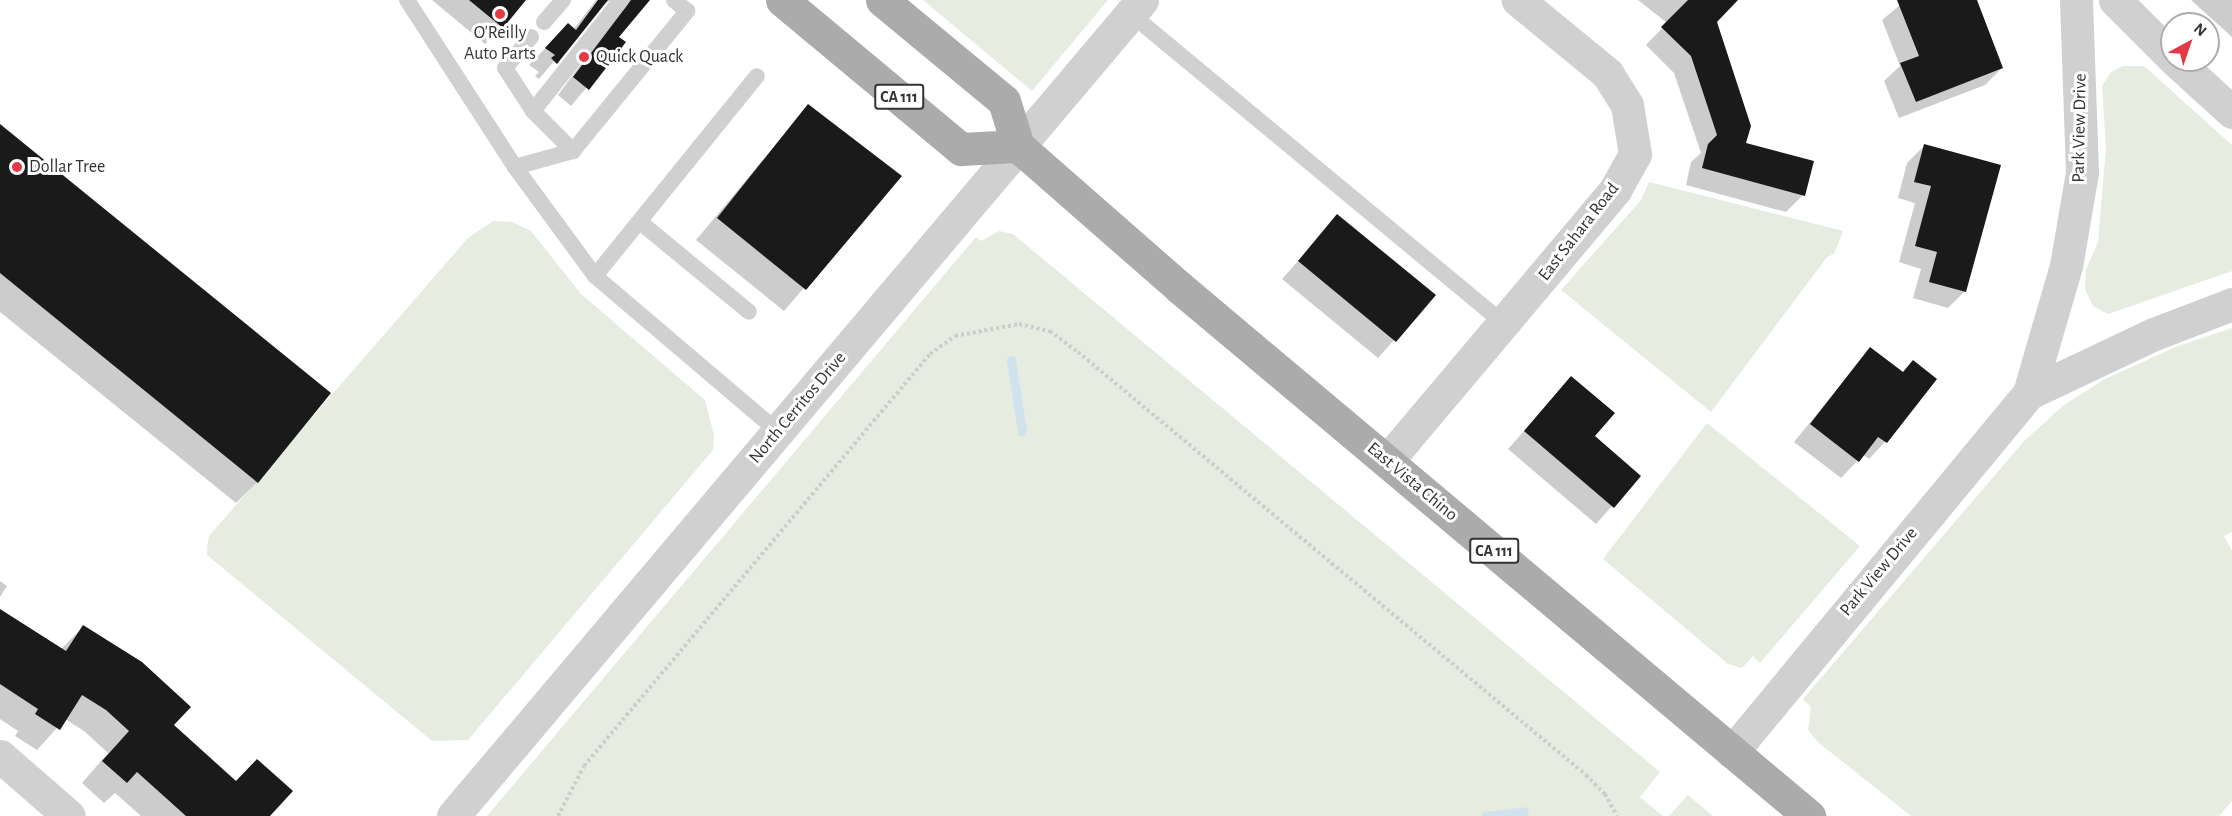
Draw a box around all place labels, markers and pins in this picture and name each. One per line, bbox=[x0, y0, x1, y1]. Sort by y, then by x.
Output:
marker: O'Reilly Auto Parts bbox=[493, 7, 507, 21]
place label: O'Reilly Auto Parts bbox=[464, 23, 536, 66]
place label: Quick Quack bbox=[596, 46, 683, 68]
marker: Quick Quack bbox=[577, 50, 591, 64]
place label: Dollar Tree bbox=[29, 156, 105, 178]
marker: Dollar Tree bbox=[10, 160, 24, 174]

